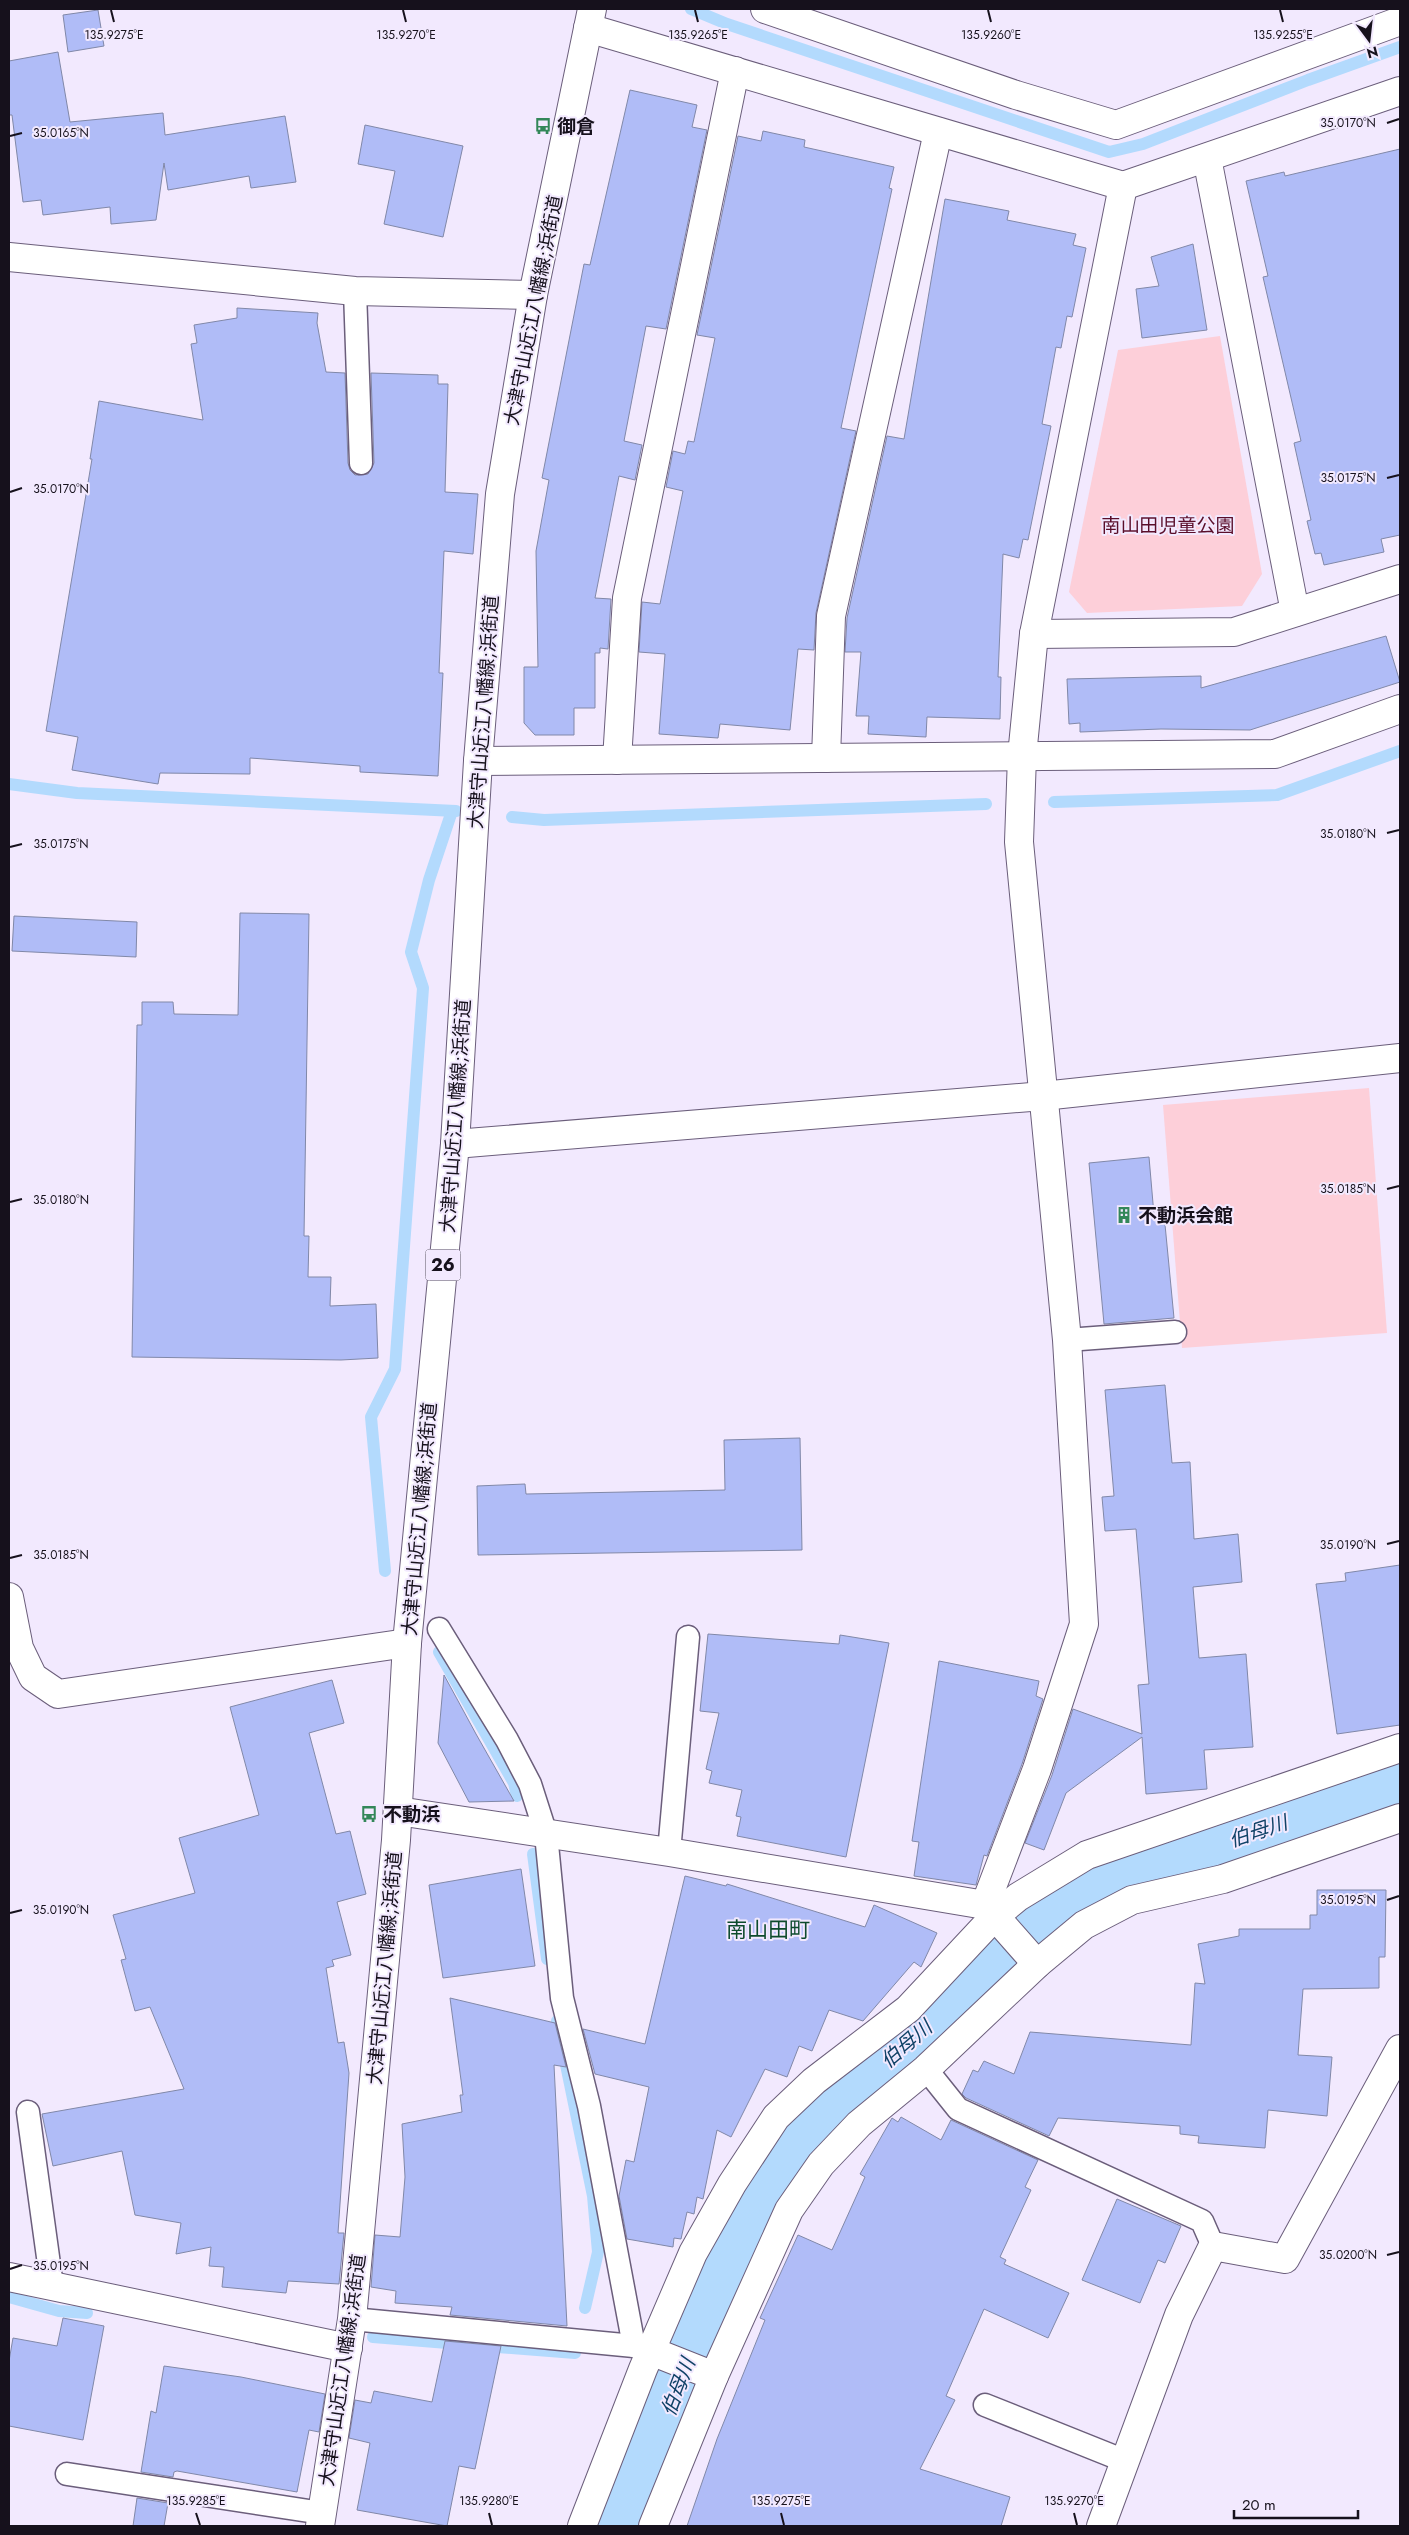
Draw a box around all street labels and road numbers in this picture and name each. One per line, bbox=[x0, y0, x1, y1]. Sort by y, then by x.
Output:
street label: 大津守山近江八幡線;浜街道 bbox=[498, 193, 569, 428]
street label: 大津守山近江八幡線;浜街道 bbox=[462, 594, 505, 830]
street label: 大津守山近江八幡線;浜街道 bbox=[434, 998, 477, 1234]
road number: 26 bbox=[426, 1250, 460, 1280]
street label: 大津守山近江八幡線;浜街道 bbox=[396, 1401, 443, 1637]
street label: 大津守山近江八幡線;浜街道 bbox=[361, 1850, 408, 2086]
street label: 大津守山近江八幡線;浜街道 bbox=[313, 2252, 372, 2488]

